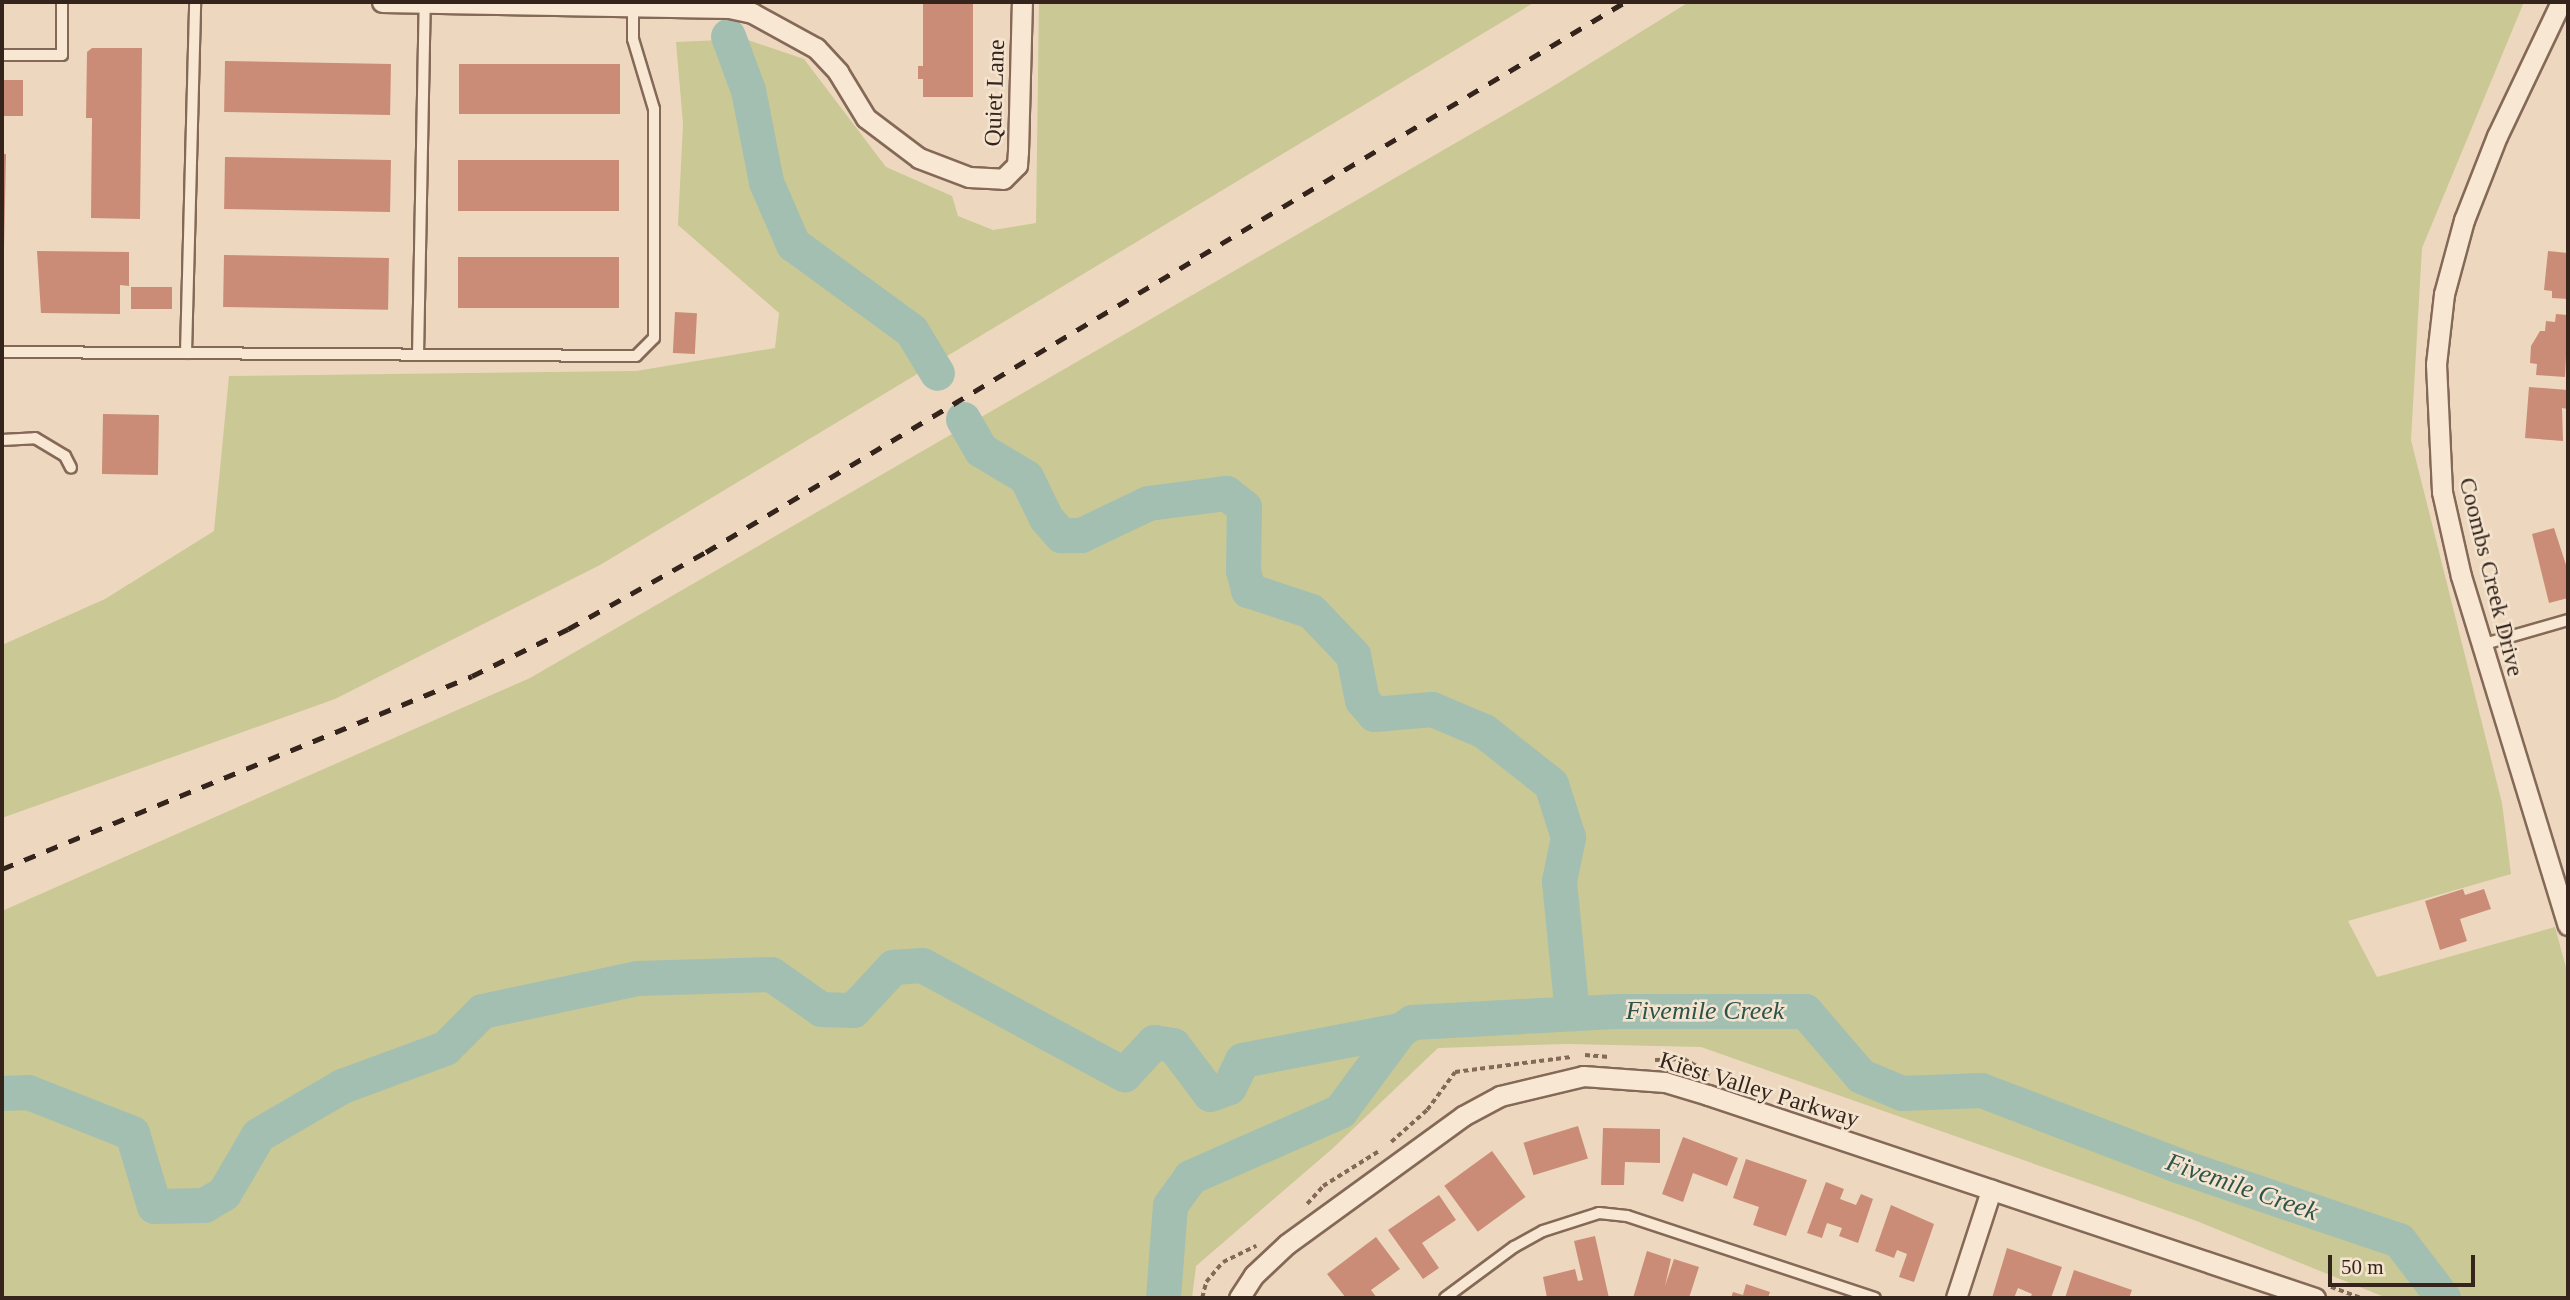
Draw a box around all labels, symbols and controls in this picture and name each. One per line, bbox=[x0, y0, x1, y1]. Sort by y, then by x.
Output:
street label: Quiet Lane bbox=[979, 39, 1011, 147]
street label: Coombs Creek Drive bbox=[2452, 475, 2530, 679]
water label: Fivemile Creek bbox=[1626, 995, 1784, 1027]
street label: Kiest Valley Parkway bbox=[1655, 1046, 1863, 1134]
water label: Fivemile Creek bbox=[2162, 1146, 2322, 1228]
scale bar bbox=[2332, 1240, 2479, 1284]
text: 50 m bbox=[2341, 1255, 2384, 1279]

